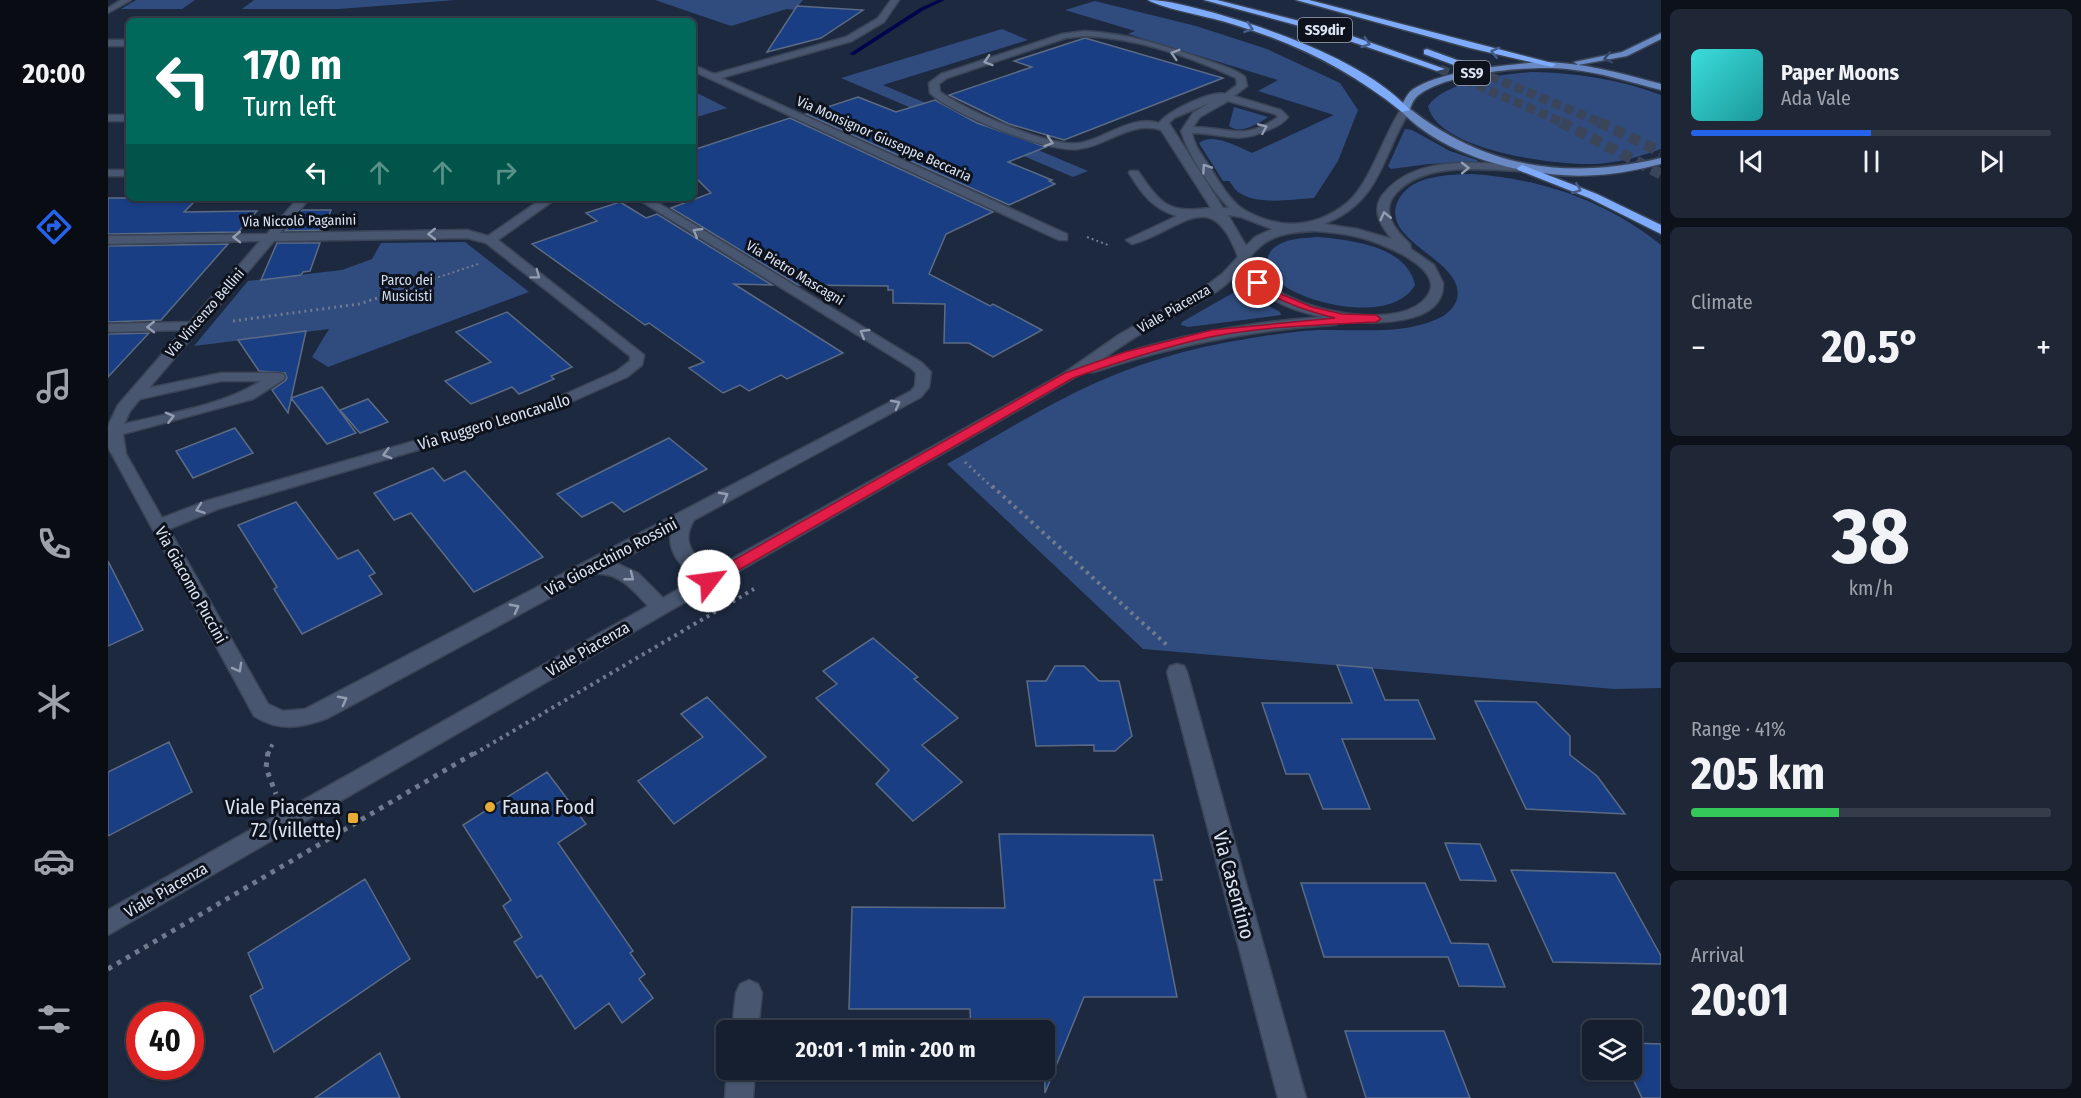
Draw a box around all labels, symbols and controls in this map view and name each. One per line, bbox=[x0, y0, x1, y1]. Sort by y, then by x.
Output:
road number: SS9dir bbox=[1298, 18, 1352, 42]
one-way arrow bbox=[1243, 20, 1254, 33]
one-way arrow bbox=[1360, 36, 1371, 48]
text: 170 m bbox=[243, 40, 342, 90]
icon: left bbox=[144, 42, 222, 120]
one-way arrow bbox=[1490, 46, 1500, 59]
one-way arrow bbox=[1170, 49, 1181, 61]
one-way arrow bbox=[1604, 51, 1614, 64]
one-way arrow bbox=[983, 54, 994, 67]
text: 20:00 bbox=[23, 58, 85, 90]
text: Paper Moons bbox=[1781, 59, 1899, 86]
road number: SS9 bbox=[1454, 61, 1490, 85]
text: Ada Vale bbox=[1781, 86, 1851, 110]
text: Turn left bbox=[243, 91, 336, 123]
street label: Via Monsignor Giuseppe Beccaria bbox=[794, 93, 974, 185]
one-way arrow bbox=[1257, 123, 1268, 135]
one-way arrow bbox=[1043, 135, 1054, 148]
icon: previous bbox=[1735, 145, 1768, 178]
icon: pause bbox=[1855, 145, 1888, 178]
icon: next bbox=[1975, 145, 2008, 178]
icon: left bbox=[300, 156, 333, 189]
icon: ahead bbox=[363, 156, 396, 189]
icon: ahead bbox=[426, 156, 459, 189]
icon: right bbox=[489, 156, 522, 189]
one-way arrow bbox=[1461, 162, 1470, 174]
one-way arrow bbox=[1201, 164, 1213, 174]
one-way arrow bbox=[1570, 182, 1581, 194]
icon: directions bbox=[33, 206, 75, 248]
one-way arrow bbox=[1380, 211, 1393, 221]
street label: Via Niccolò Paganini bbox=[242, 212, 356, 230]
one-way arrow bbox=[693, 227, 703, 239]
one-way arrow bbox=[428, 228, 437, 240]
one-way arrow bbox=[233, 231, 242, 244]
street label: Via Pietro Mascagni bbox=[743, 237, 847, 309]
pin bbox=[1232, 257, 1283, 308]
street label: Via Vincenzo Bellini bbox=[162, 265, 248, 361]
icon: arrive bbox=[1241, 266, 1274, 299]
one-way arrow bbox=[530, 268, 541, 279]
park label: Parco dei Musicisti bbox=[381, 272, 433, 305]
street label: Viale Piacenza bbox=[1135, 281, 1214, 337]
text: Climate bbox=[1691, 290, 1753, 314]
text: 20.5° bbox=[1821, 320, 1920, 374]
one-way arrow bbox=[146, 321, 155, 333]
one-way arrow bbox=[860, 328, 870, 340]
text: − bbox=[1691, 328, 1706, 368]
text: + bbox=[2036, 328, 2051, 368]
icon: music bbox=[33, 365, 75, 407]
street label: Via Ruggero Leoncavallo bbox=[416, 390, 572, 454]
one-way arrow bbox=[890, 400, 900, 411]
one-way arrow bbox=[165, 412, 175, 425]
one-way arrow bbox=[382, 447, 392, 459]
text: 38 bbox=[1832, 490, 1910, 584]
one-way arrow bbox=[718, 492, 728, 503]
one-way arrow bbox=[195, 502, 205, 515]
street label: Via Gioacchino Rossini bbox=[542, 514, 680, 600]
icon: phone bbox=[33, 523, 75, 565]
street label: Via Giacomo Puccini bbox=[151, 523, 231, 647]
position arrow bbox=[677, 549, 741, 613]
one-way arrow bbox=[623, 569, 634, 580]
text: km/h bbox=[1849, 576, 1893, 600]
one-way arrow bbox=[509, 604, 520, 615]
street label: Viale Piacenza bbox=[543, 618, 633, 680]
one-way arrow bbox=[231, 662, 242, 673]
icon: climate bbox=[33, 681, 75, 723]
one-way arrow bbox=[337, 696, 348, 707]
text: Range · 41% bbox=[1691, 717, 1786, 741]
text: 205 km bbox=[1691, 747, 1825, 801]
place label: Viale Piacenza 72 (villette) bbox=[225, 795, 341, 842]
place label: Fauna Food bbox=[502, 795, 595, 819]
marker: Fauna Food bbox=[483, 800, 497, 814]
marker: Viale Piacenza 72 (villette) bbox=[346, 811, 360, 825]
street label: Via Casentino bbox=[1208, 828, 1260, 942]
icon: car bbox=[33, 840, 75, 882]
street label: Viale Piacenza bbox=[121, 859, 211, 921]
text: Arrival bbox=[1691, 943, 1744, 967]
text: 20:01 bbox=[1691, 973, 1789, 1027]
icon: filters bbox=[33, 998, 75, 1040]
speed limit sign: 40 bbox=[126, 1002, 204, 1080]
map controls bbox=[1582, 1020, 1642, 1080]
button: layers bbox=[1582, 1020, 1642, 1080]
text: 20:01 · 1 min · 200 m bbox=[796, 1036, 975, 1063]

